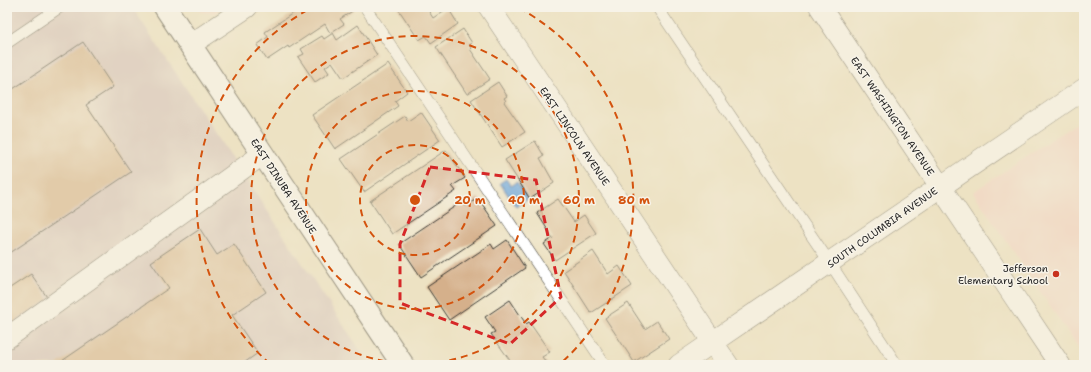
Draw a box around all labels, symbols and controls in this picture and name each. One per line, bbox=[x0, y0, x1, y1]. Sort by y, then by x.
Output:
street label: EAST WASHINGTON AVENUE bbox=[848, 54, 937, 178]
street label: EAST LINCOLN AVENUE bbox=[537, 84, 612, 188]
street label: EAST DINUBA AVENUE bbox=[248, 136, 319, 236]
street label: SOUTH COLUMBIA AVENUE bbox=[824, 184, 940, 271]
text: 20 m bbox=[454, 192, 486, 208]
text: 40 m bbox=[508, 192, 540, 208]
text: 60 m bbox=[563, 192, 595, 208]
text: 80 m bbox=[618, 192, 650, 208]
centre of rings bbox=[408, 193, 422, 207]
place label: Jefferson Elementary School bbox=[958, 262, 1048, 287]
marker: Jefferson Elementary School bbox=[1051, 269, 1061, 279]

